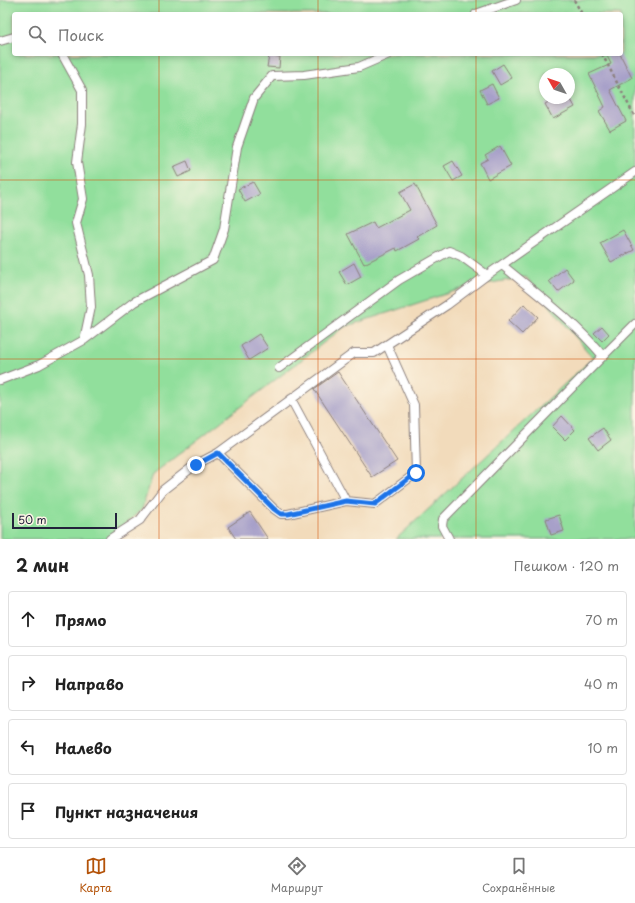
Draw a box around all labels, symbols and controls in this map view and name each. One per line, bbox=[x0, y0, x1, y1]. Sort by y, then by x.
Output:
search box bbox=[12, 12, 623, 56]
icon: search bbox=[26, 23, 48, 45]
text: Поиск bbox=[58, 23, 104, 46]
north arrow bbox=[539, 68, 575, 104]
route end bbox=[187, 456, 205, 474]
route start bbox=[407, 464, 425, 482]
scale bar bbox=[12, 511, 117, 530]
text: 50 m bbox=[18, 511, 47, 528]
text: 2 мин bbox=[16, 552, 69, 578]
text: Пешком · 120 m bbox=[514, 556, 619, 575]
icon: ahead bbox=[17, 608, 39, 630]
text: Прямо bbox=[55, 608, 106, 631]
text: 70 m bbox=[585, 610, 618, 629]
icon: right bbox=[17, 672, 39, 694]
text: Направо bbox=[55, 672, 124, 695]
text: 40 m bbox=[584, 674, 618, 693]
icon: left bbox=[17, 736, 39, 758]
text: Налево bbox=[55, 736, 112, 759]
text: 10 m bbox=[588, 738, 618, 757]
icon: arrive bbox=[17, 800, 39, 822]
text: Пункт назначения bbox=[55, 800, 198, 823]
tab: Карта bbox=[80, 855, 112, 896]
tab: Маршрут bbox=[271, 855, 323, 896]
tab: Сохранённые bbox=[482, 855, 555, 896]

